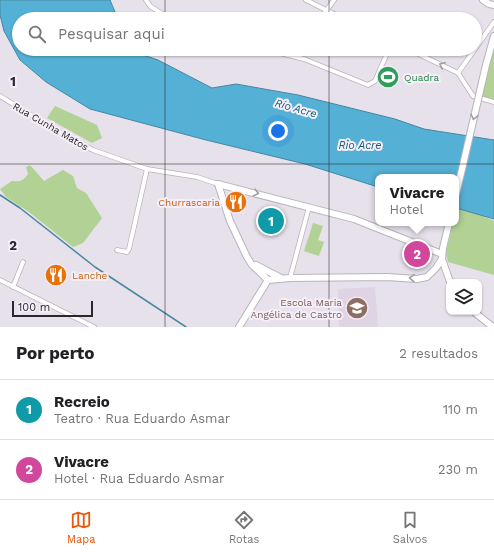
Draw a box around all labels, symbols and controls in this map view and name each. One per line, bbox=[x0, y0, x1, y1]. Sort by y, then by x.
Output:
search box bbox=[12, 12, 482, 56]
icon: search bbox=[26, 23, 48, 45]
text: Pesquisar aqui bbox=[58, 25, 165, 43]
one-way arrow bbox=[439, 62, 447, 70]
sports icon: Quadra bbox=[375, 64, 401, 90]
place label: Quadra bbox=[404, 72, 440, 83]
text: 1 bbox=[10, 74, 16, 89]
water label: Río Acre bbox=[273, 96, 318, 121]
street label: Rua Cunha Matos bbox=[11, 100, 90, 152]
one-way arrow bbox=[471, 113, 479, 120]
your location bbox=[268, 121, 288, 141]
water label: Rio Acre bbox=[339, 139, 381, 152]
popup bbox=[375, 174, 459, 226]
text: Vivacre bbox=[389, 184, 445, 202]
restaurant icon: Churrascaria bbox=[223, 189, 249, 215]
one-way arrow bbox=[252, 189, 259, 197]
place label: Churrascaria bbox=[158, 197, 220, 208]
text: Hotel bbox=[389, 202, 424, 217]
pin: 1 bbox=[258, 206, 284, 236]
text: 2 bbox=[9, 238, 17, 253]
pin: 2 bbox=[404, 239, 430, 269]
restaurant icon: Lanche bbox=[43, 262, 69, 288]
place label: Lanche bbox=[72, 270, 108, 281]
one-way arrow bbox=[409, 274, 415, 283]
map controls bbox=[446, 279, 482, 315]
button: layers bbox=[446, 279, 482, 315]
school or university icon: Escola Maria Angélica de Castro bbox=[344, 295, 370, 321]
place label: Escola Maria Angélica de Castro bbox=[251, 297, 342, 320]
scale bar bbox=[12, 299, 93, 318]
text: 100 m bbox=[18, 301, 50, 314]
text: Por perto bbox=[16, 343, 94, 363]
text: 2 resultados bbox=[399, 346, 478, 361]
text: Recreio bbox=[54, 393, 110, 411]
text: 1 bbox=[26, 402, 32, 417]
text: 110 m bbox=[443, 402, 478, 417]
text: Teatro · Rua Eduardo Asmar bbox=[54, 411, 230, 426]
text: Vivacre bbox=[54, 453, 109, 471]
text: 2 bbox=[25, 462, 33, 477]
text: 230 m bbox=[438, 462, 478, 477]
text: Hotel · Rua Eduardo Asmar bbox=[54, 471, 224, 486]
tab: Mapa bbox=[67, 509, 95, 546]
tab: Rotas bbox=[229, 509, 259, 546]
tab: Salvos bbox=[393, 509, 427, 546]

